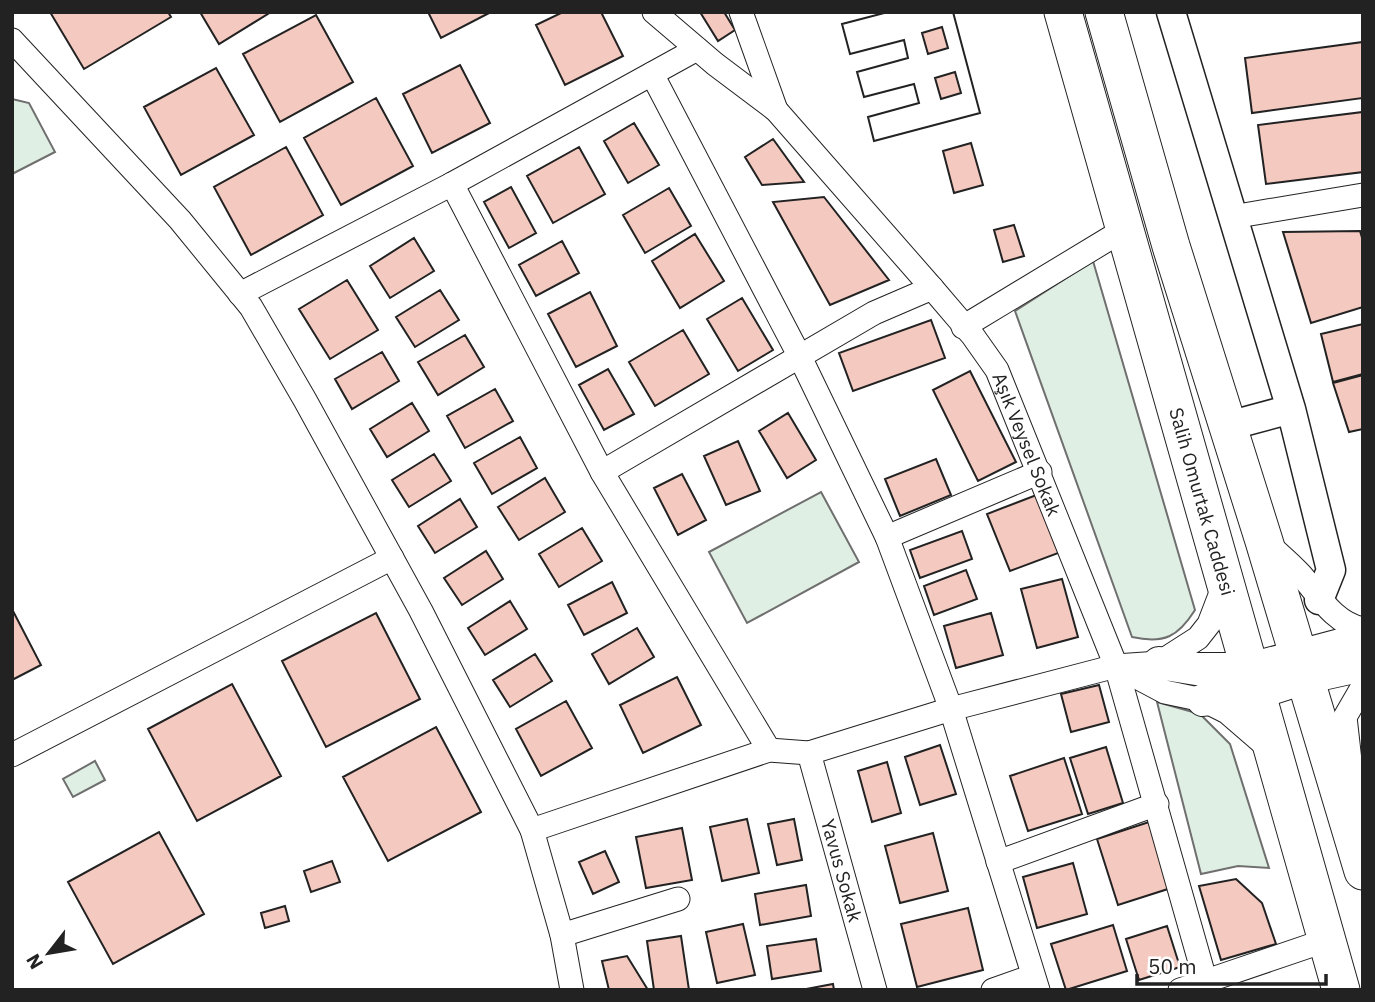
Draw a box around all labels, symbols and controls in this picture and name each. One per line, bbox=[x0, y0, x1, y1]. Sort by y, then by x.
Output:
street label: Aşık Veysel Sokak bbox=[987, 369, 1066, 520]
street label: Salih Omurtak Caddesi bbox=[1164, 405, 1240, 598]
street label: Yavus Sokak bbox=[816, 816, 868, 925]
north arrow bbox=[14, 918, 84, 988]
scale bar bbox=[1137, 942, 1326, 986]
text: N bbox=[21, 950, 48, 974]
text: 50 m bbox=[1148, 952, 1197, 980]

